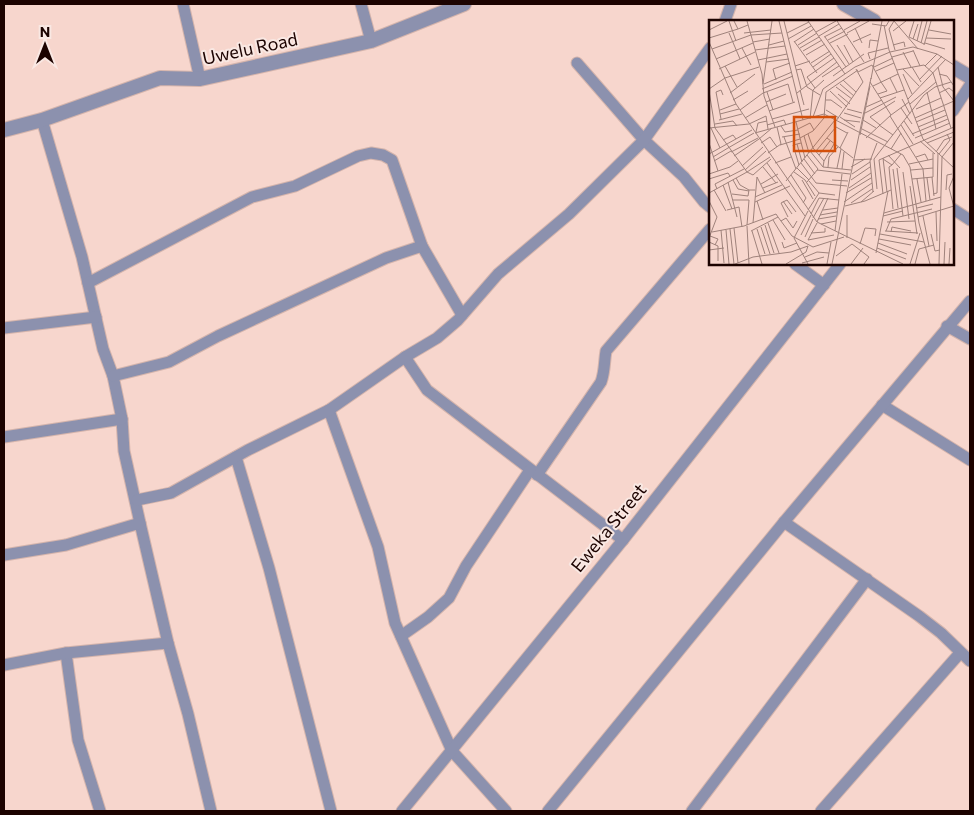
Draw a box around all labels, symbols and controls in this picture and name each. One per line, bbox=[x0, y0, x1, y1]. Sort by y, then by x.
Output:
north arrow bbox=[20, 20, 70, 70]
inset map bbox=[709, 20, 954, 265]
text: N bbox=[40, 23, 50, 40]
street label: Uwelu Road bbox=[200, 27, 299, 69]
street label: Eweka Street bbox=[566, 479, 651, 576]

